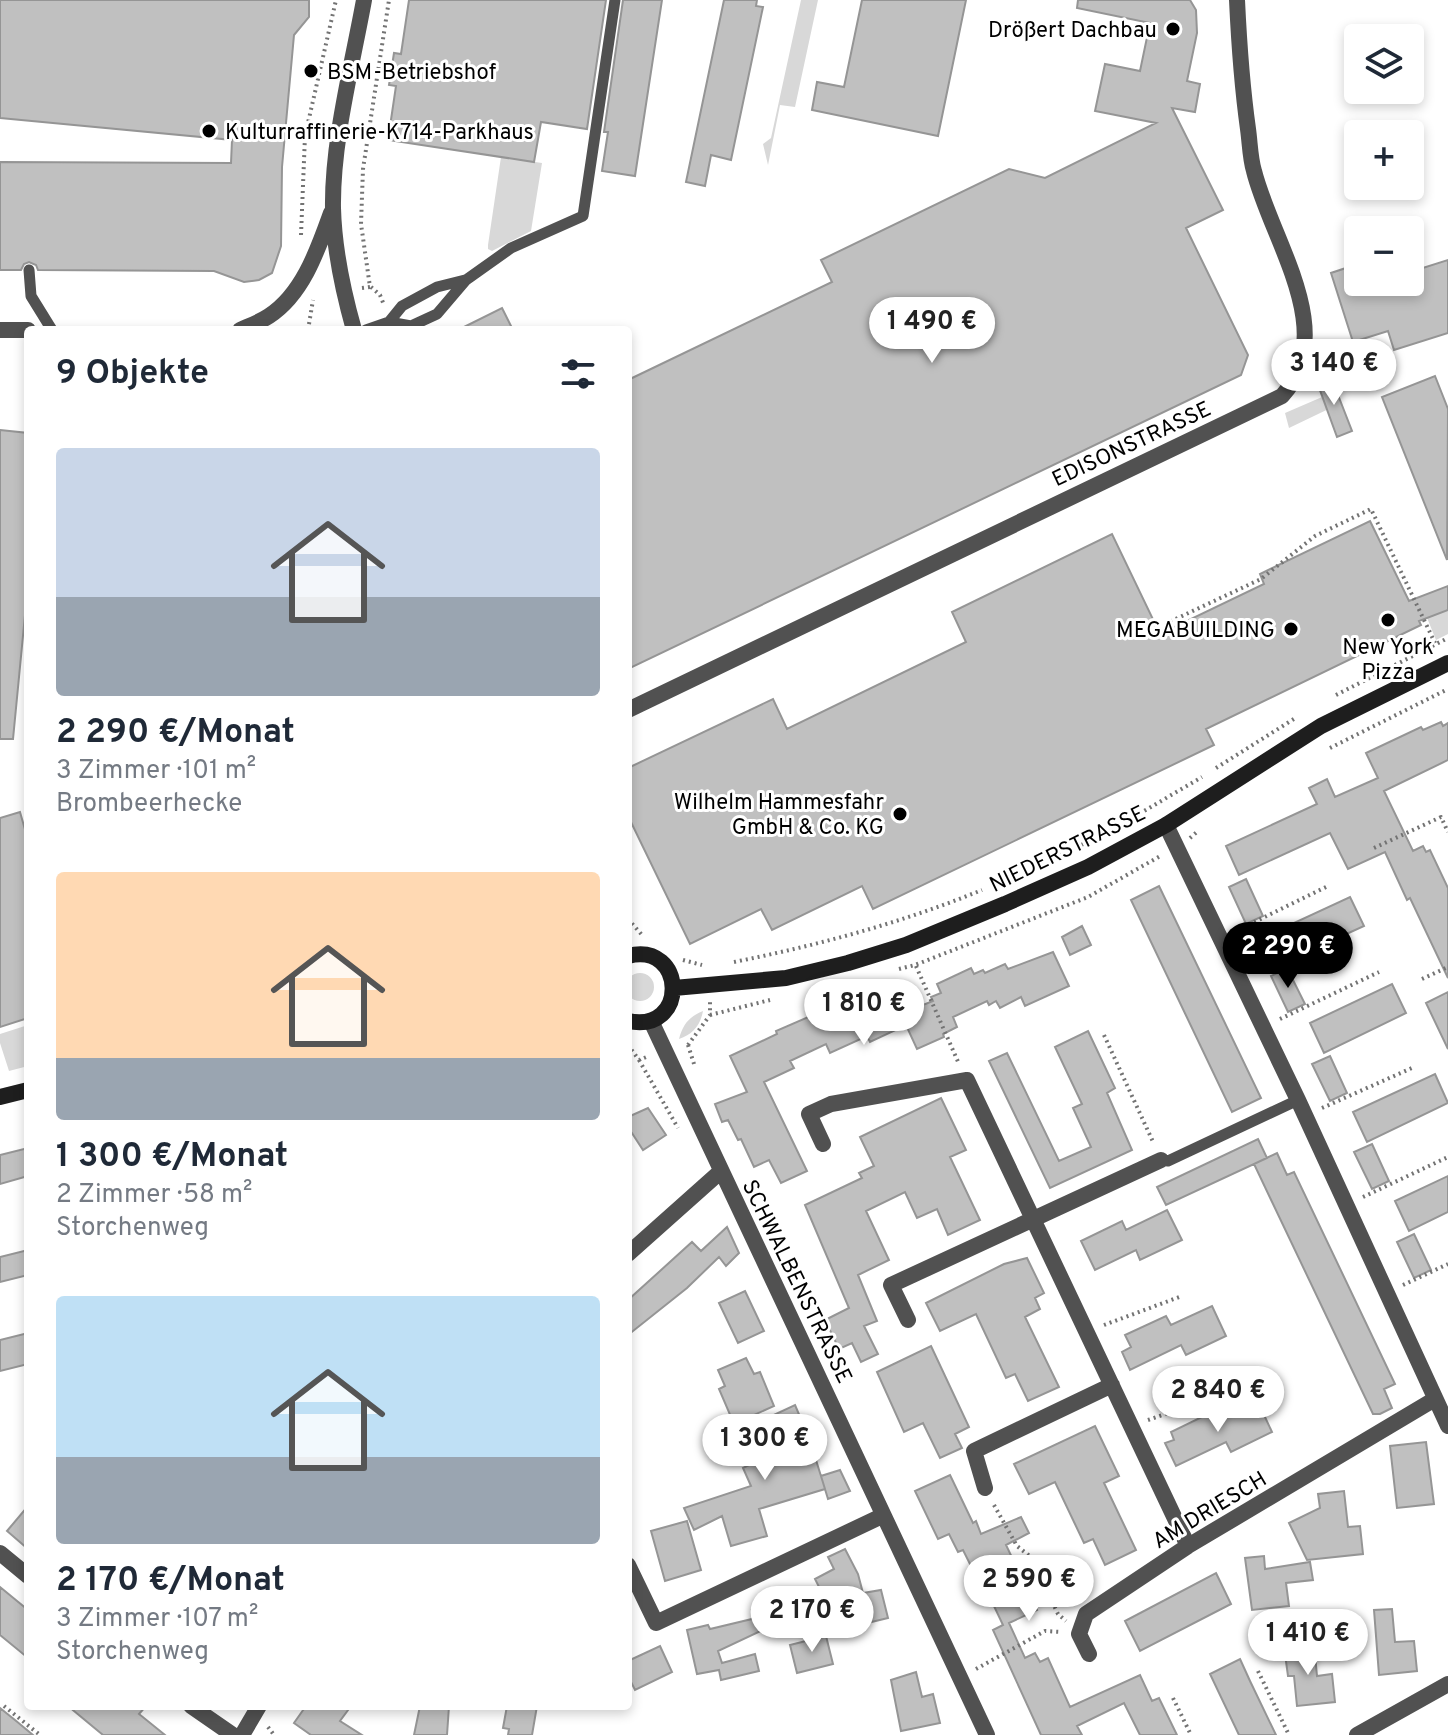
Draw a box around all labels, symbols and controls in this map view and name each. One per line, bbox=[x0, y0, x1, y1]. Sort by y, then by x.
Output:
place label: Drößert Dachbau bbox=[988, 18, 1157, 45]
marker: Drößert Dachbau bbox=[1164, 20, 1182, 38]
map controls bbox=[1344, 24, 1424, 296]
button: layers bbox=[1344, 24, 1424, 104]
place label: BSM-Betriebshof bbox=[327, 60, 496, 87]
marker: BSM-Betriebshof bbox=[302, 62, 320, 80]
place label: Kulturraffinerie-K714-Parkhaus bbox=[225, 120, 534, 147]
button: + bbox=[1344, 120, 1424, 200]
marker: Kulturraffinerie-K714-Parkhaus bbox=[200, 122, 218, 140]
button: − bbox=[1344, 216, 1424, 296]
pin: 1 490 € bbox=[858, 297, 1006, 365]
text: 1 490 € bbox=[887, 306, 977, 339]
pin: 3 140 € bbox=[1260, 339, 1408, 407]
text: 3 140 € bbox=[1289, 348, 1379, 381]
icon: filters bbox=[556, 352, 600, 396]
text: 9 Objekte bbox=[56, 353, 209, 396]
street label: EDISONSTRASSE bbox=[1048, 397, 1216, 494]
icon: home bbox=[256, 500, 400, 644]
marker: New York Pizza bbox=[1379, 611, 1397, 629]
place label: MEGABUILDING bbox=[1116, 618, 1275, 645]
marker: MEGABUILDING bbox=[1282, 620, 1300, 638]
place label: New York Pizza bbox=[1342, 635, 1434, 687]
text: 2 290 €/Monat bbox=[56, 712, 295, 755]
text: 3 Zimmer · 101 m² bbox=[56, 755, 256, 788]
text: Brombeerhecke bbox=[56, 788, 242, 821]
place label: Wilhelm Hammesfahr GmbH & Co. KG bbox=[674, 790, 884, 842]
street label: NIEDERSTRASSE bbox=[986, 801, 1151, 900]
marker: Wilhelm Hammesfahr GmbH & Co. KG bbox=[891, 805, 909, 823]
pin: 2 290 € bbox=[1214, 922, 1362, 990]
icon: home bbox=[256, 924, 400, 1068]
text: 2 290 € bbox=[1241, 931, 1335, 964]
pin: 1 810 € bbox=[790, 979, 938, 1047]
text: 1 810 € bbox=[822, 988, 906, 1021]
text: 1 300 €/Monat bbox=[56, 1136, 288, 1179]
street label: SCHWALBENSTRASSE bbox=[735, 1176, 857, 1388]
text: 2 Zimmer · 58 m² bbox=[56, 1179, 252, 1212]
text: Storchenweg bbox=[56, 1212, 209, 1245]
icon: home bbox=[256, 1348, 400, 1492]
pin: 2 840 € bbox=[1144, 1366, 1292, 1434]
text: 2 840 € bbox=[1170, 1375, 1266, 1408]
pin: 1 300 € bbox=[691, 1414, 839, 1482]
text: 1 300 € bbox=[720, 1423, 810, 1456]
street label: AM DRIESCH bbox=[1148, 1466, 1272, 1556]
pin: 2 590 € bbox=[955, 1555, 1103, 1623]
text: 2 170 €/Monat bbox=[56, 1560, 285, 1603]
text: 2 590 € bbox=[982, 1564, 1076, 1597]
pin: 2 170 € bbox=[738, 1586, 886, 1654]
text: 2 170 € bbox=[769, 1595, 855, 1628]
text: 3 Zimmer · 107 m² bbox=[56, 1603, 258, 1636]
pin: 1 410 € bbox=[1234, 1609, 1382, 1677]
text: 1 410 € bbox=[1266, 1618, 1350, 1651]
text: Storchenweg bbox=[56, 1636, 209, 1669]

